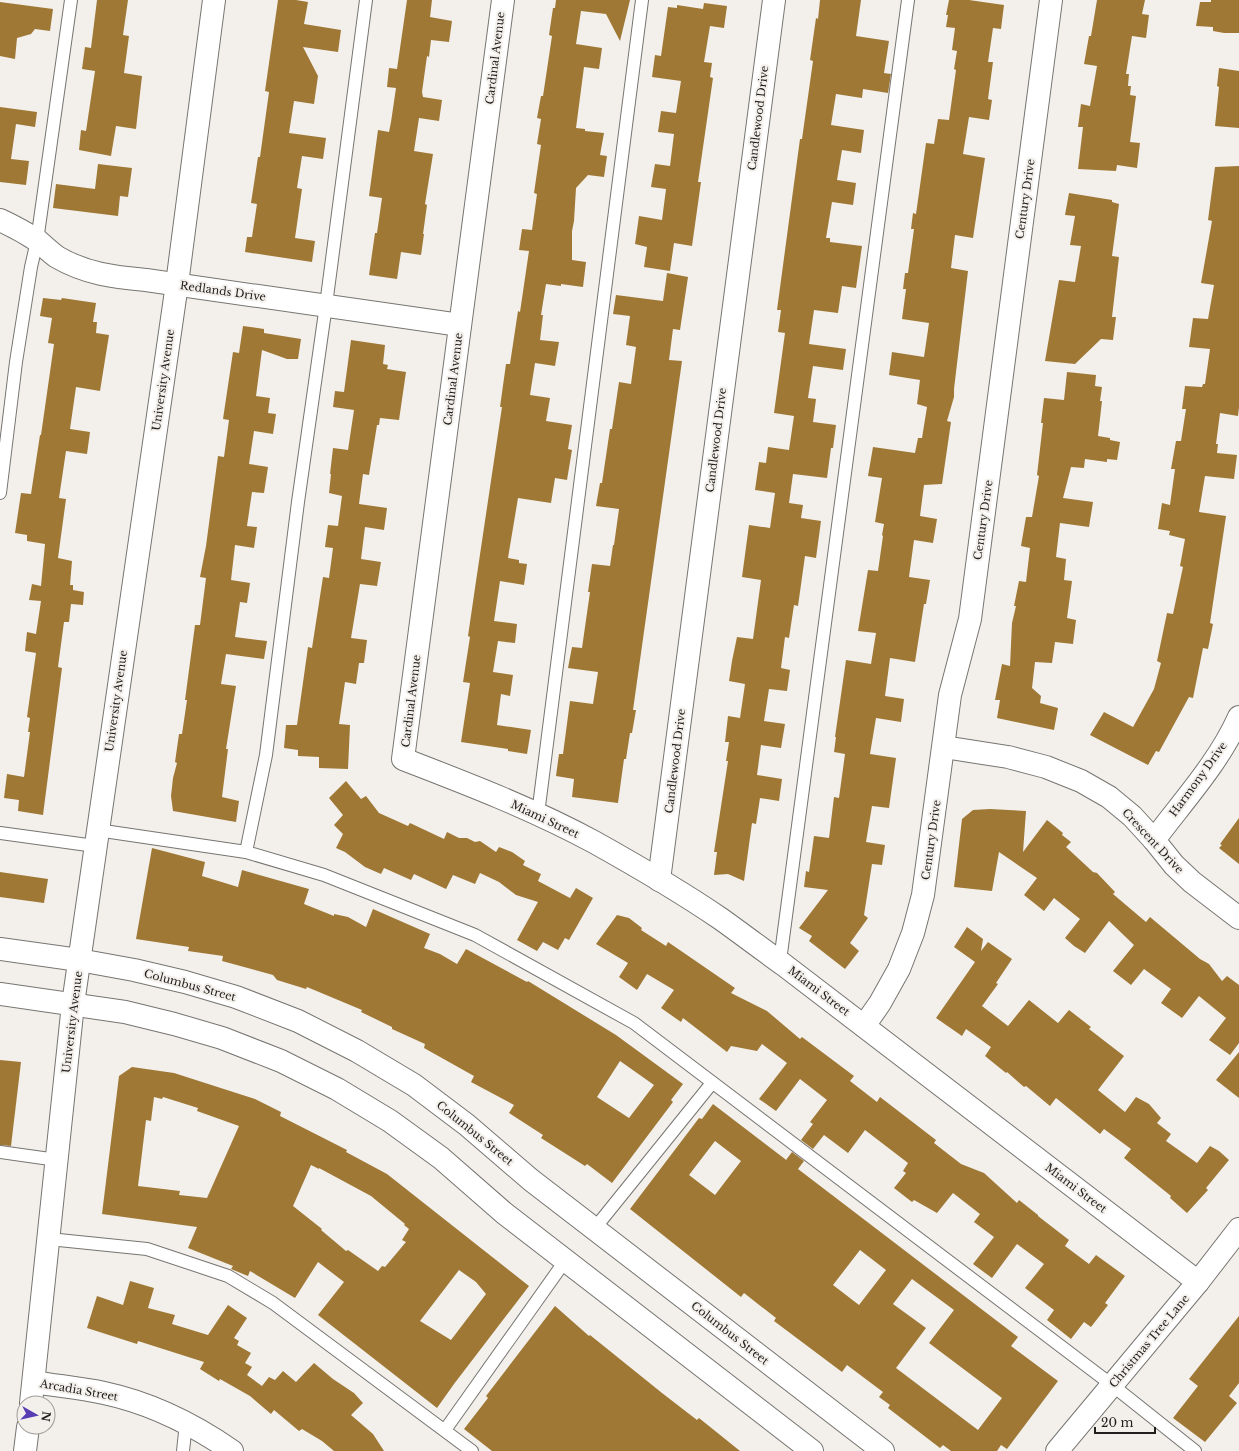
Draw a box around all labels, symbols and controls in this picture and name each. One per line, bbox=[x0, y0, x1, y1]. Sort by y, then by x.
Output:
street label: Cardinal Avenue bbox=[482, 11, 508, 105]
street label: Candlewood Drive bbox=[745, 65, 771, 171]
street label: Century Drive bbox=[1012, 158, 1038, 240]
street label: Redlands Drive bbox=[179, 278, 267, 304]
street label: University Avenue bbox=[149, 328, 177, 432]
street label: Cardinal Avenue bbox=[440, 332, 466, 426]
street label: Candlewood Drive bbox=[703, 387, 729, 493]
street label: Century Drive bbox=[970, 479, 996, 561]
street label: University Avenue bbox=[102, 649, 130, 753]
street label: Cardinal Avenue bbox=[398, 654, 424, 748]
street label: Candlewood Drive bbox=[662, 708, 688, 814]
street label: Harmony Drive bbox=[1166, 739, 1230, 819]
street label: Miami Street bbox=[509, 797, 582, 841]
street label: Century Drive bbox=[918, 799, 944, 881]
street label: Crescent Drive bbox=[1119, 806, 1187, 876]
street label: Miami Street bbox=[785, 963, 853, 1019]
street label: Columbus Street bbox=[143, 966, 238, 1004]
street label: University Avenue bbox=[59, 970, 85, 1074]
street label: Columbus Street bbox=[434, 1098, 517, 1169]
street label: Miami Street bbox=[1042, 1160, 1110, 1216]
street label: Christmas Tree Lane bbox=[1106, 1292, 1192, 1390]
street label: Columbus Street bbox=[688, 1298, 772, 1368]
street label: Arcadia Street bbox=[38, 1376, 120, 1404]
north arrow bbox=[16, 1395, 56, 1435]
scale bar bbox=[1095, 1409, 1155, 1435]
text: N bbox=[38, 1410, 54, 1423]
text: 20 m bbox=[1101, 1415, 1133, 1430]

